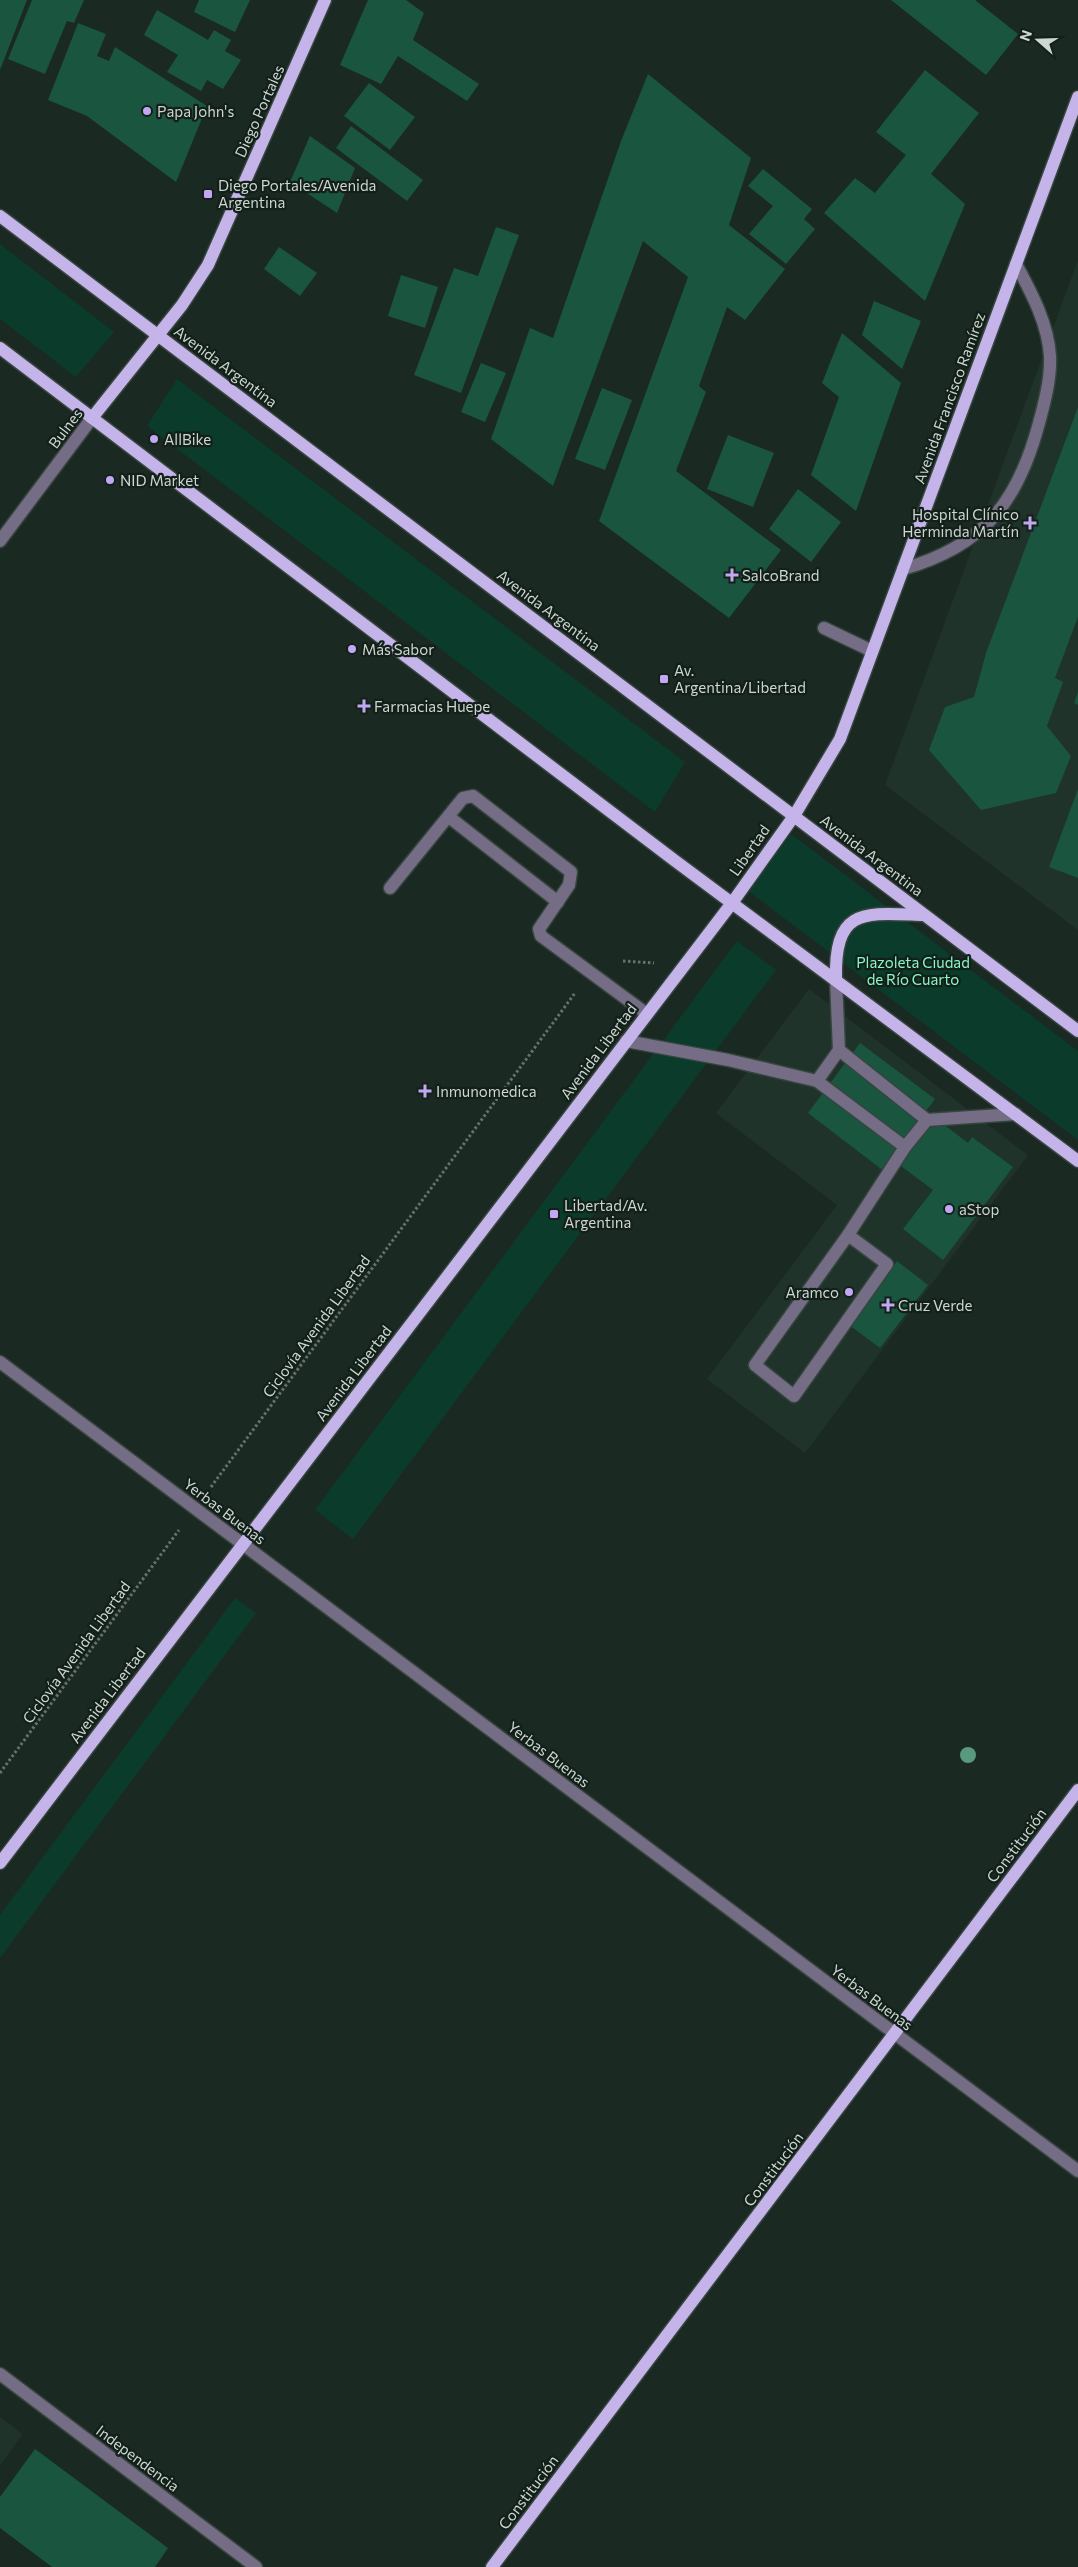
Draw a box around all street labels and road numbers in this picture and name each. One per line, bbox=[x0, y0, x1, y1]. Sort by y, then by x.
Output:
street label: Diego Portales bbox=[231, 62, 287, 160]
street label: Avenida Francisco Ramírez bbox=[910, 310, 988, 486]
street label: Avenida Argentina bbox=[171, 321, 281, 411]
street label: Bulnes bbox=[44, 404, 86, 451]
street label: Avenida Argentina bbox=[494, 565, 604, 655]
street label: Avenida Argentina bbox=[817, 810, 927, 900]
street label: Libertad bbox=[725, 821, 773, 879]
street label: Avenida Libertad bbox=[556, 1000, 640, 1102]
street label: Ciclovía Avenida Libertad bbox=[258, 1251, 374, 1401]
street label: Avenida Libertad bbox=[311, 1322, 395, 1424]
street label: Yerbas Buenas bbox=[180, 1474, 270, 1548]
street label: Ciclovía Avenida Libertad bbox=[18, 1577, 134, 1727]
street label: Avenida Libertad bbox=[65, 1644, 149, 1746]
street label: Yerbas Buenas bbox=[504, 1717, 594, 1791]
street label: Constitución bbox=[982, 1804, 1050, 1886]
street label: Yerbas Buenas bbox=[827, 1960, 917, 2034]
street label: Constitución bbox=[739, 2128, 807, 2210]
street label: Independencia bbox=[93, 2421, 183, 2495]
street label: Constitución bbox=[494, 2451, 562, 2533]

